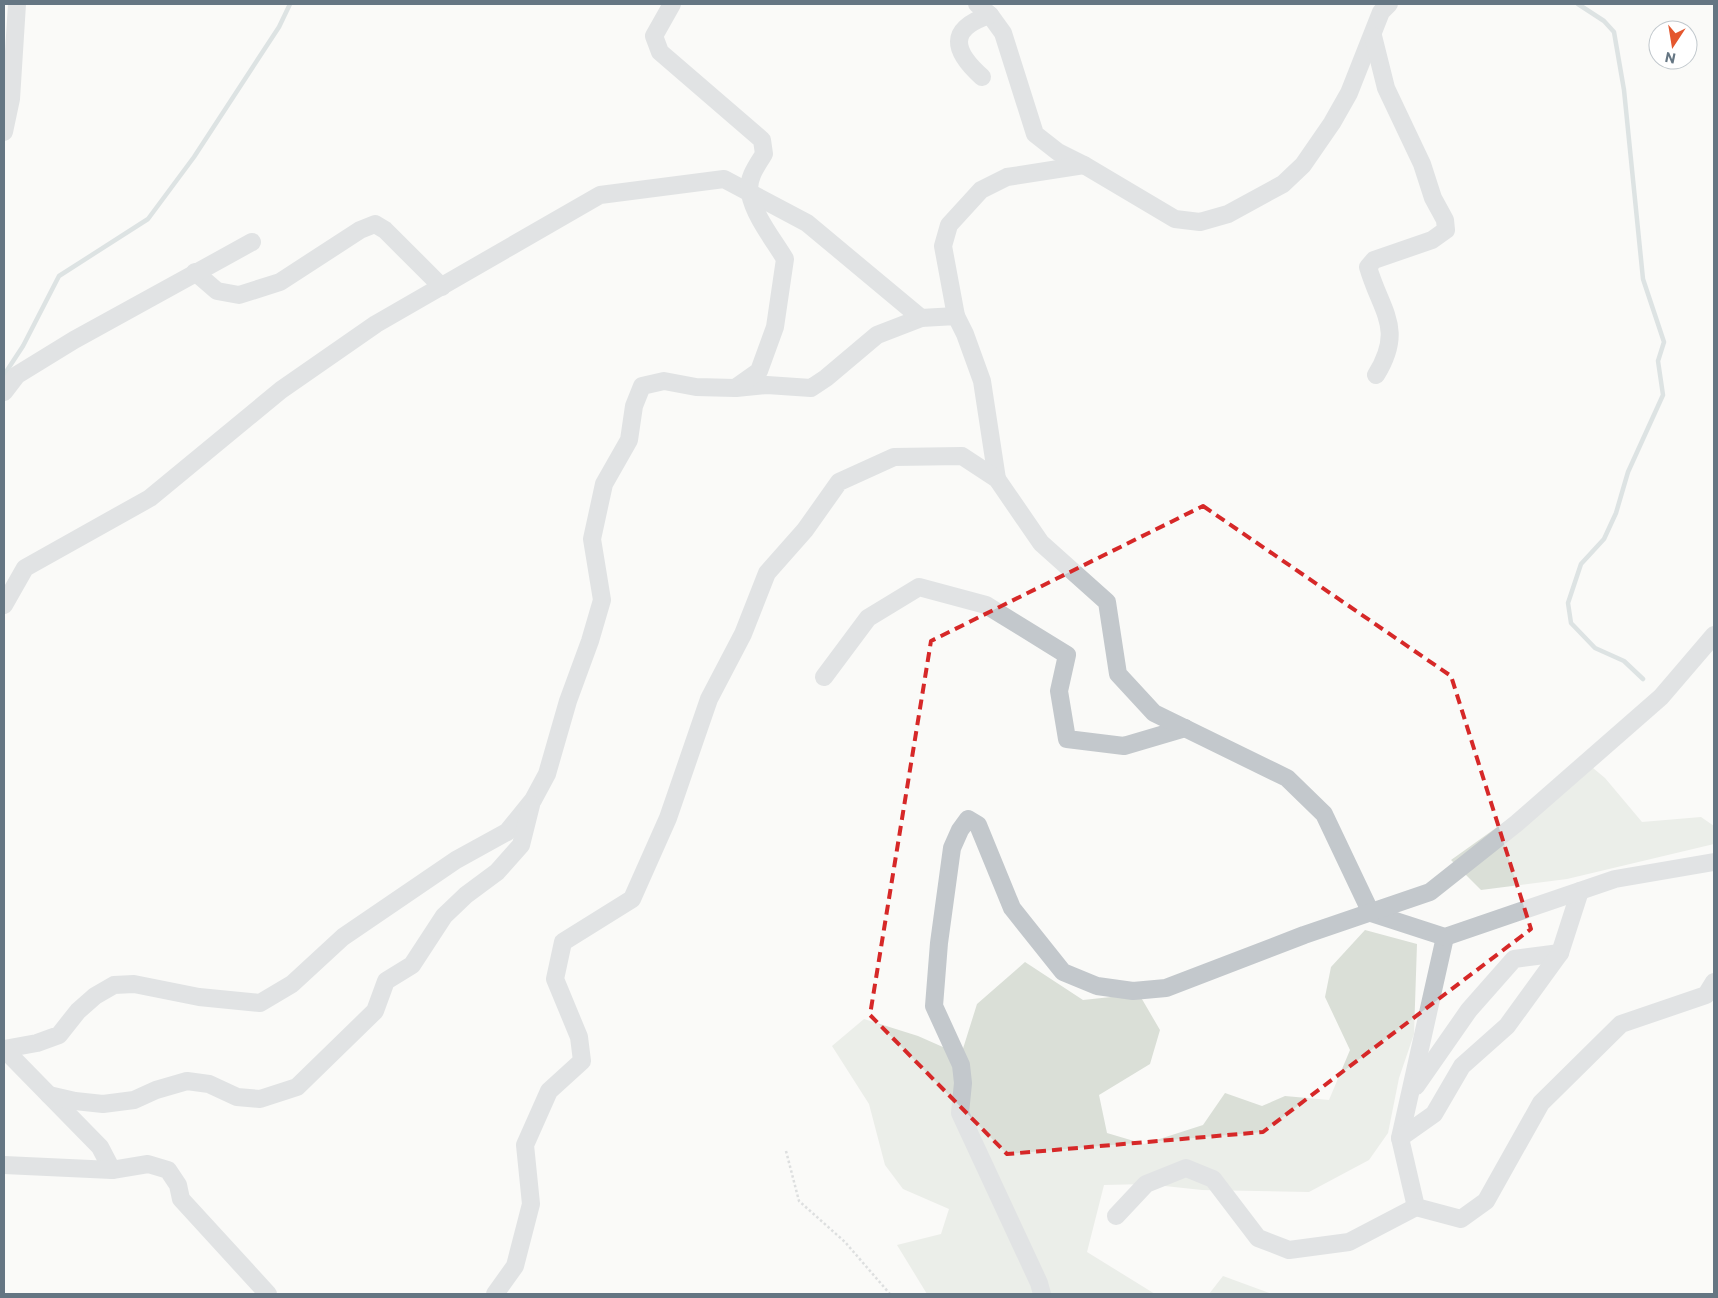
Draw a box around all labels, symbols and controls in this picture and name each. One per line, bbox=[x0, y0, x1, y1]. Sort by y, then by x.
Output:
north arrow bbox=[1648, 20, 1698, 70]
text: N bbox=[1663, 49, 1677, 68]

